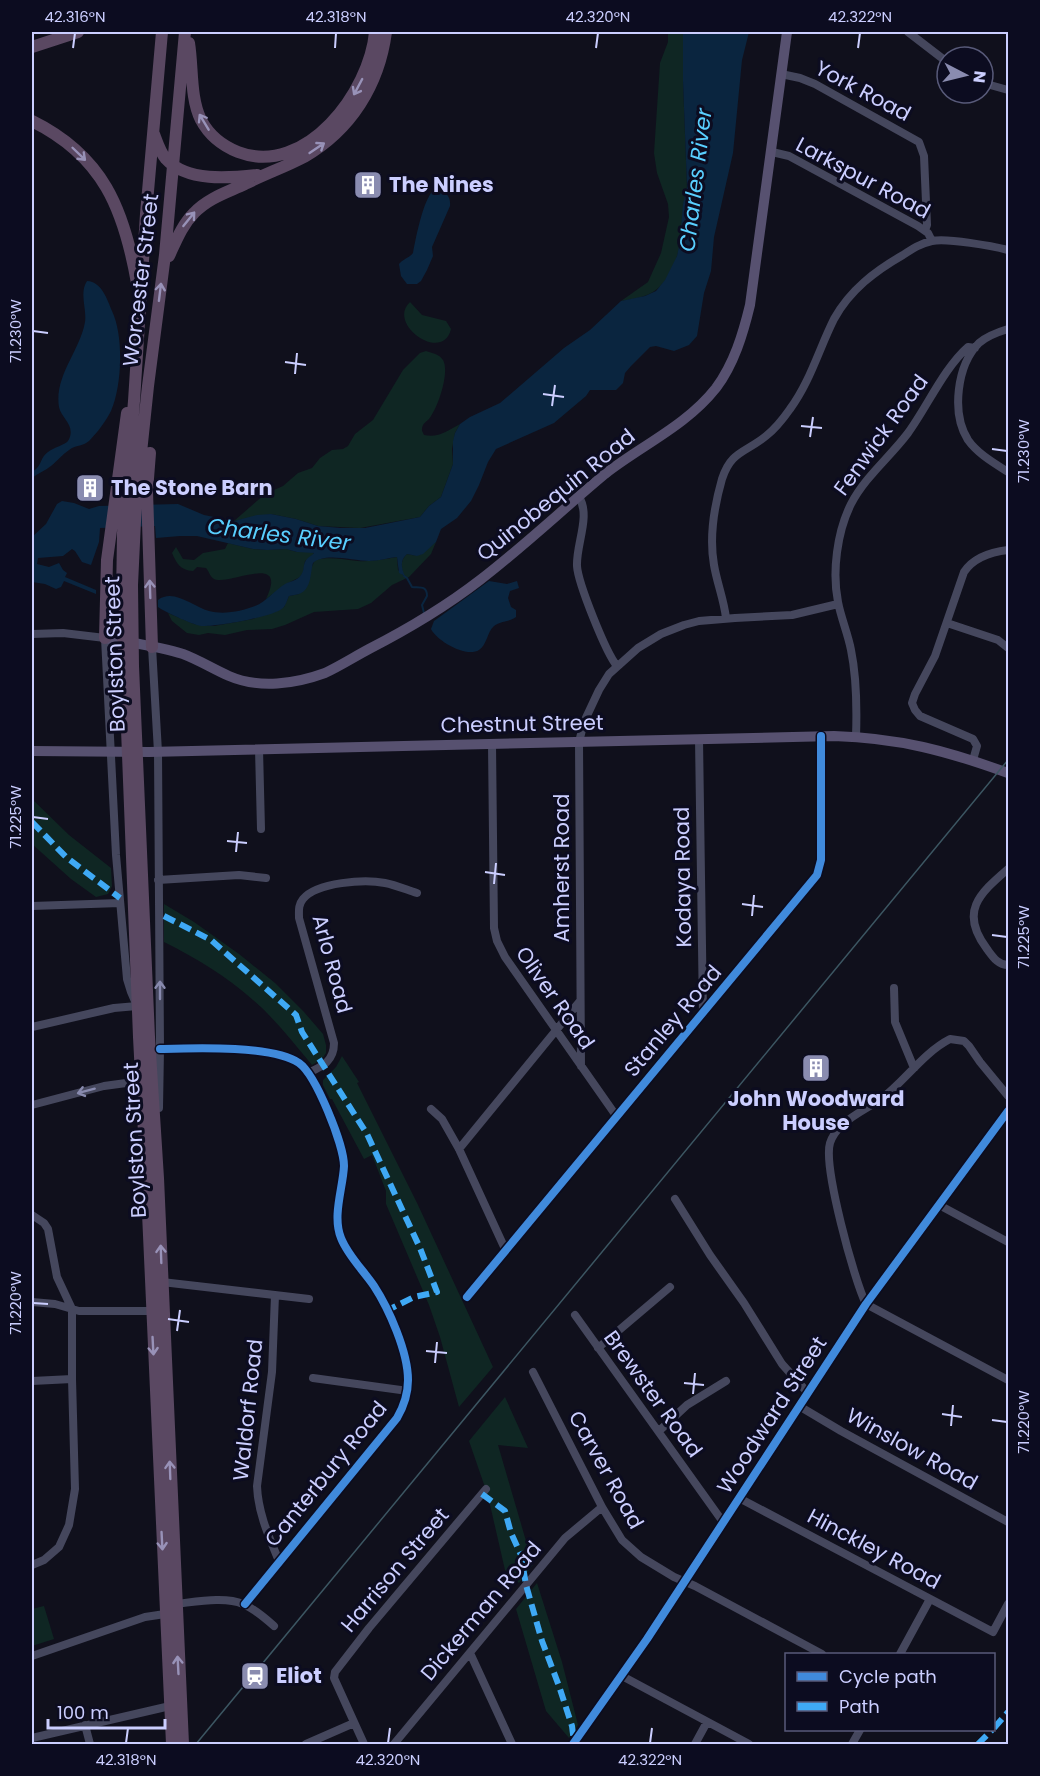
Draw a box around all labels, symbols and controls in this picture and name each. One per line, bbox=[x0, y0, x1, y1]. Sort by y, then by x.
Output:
text: 42.316°N bbox=[44, 6, 106, 27]
text: 42.318°N bbox=[305, 6, 367, 27]
text: 42.320°N bbox=[566, 6, 630, 27]
text: 42.322°N bbox=[828, 6, 892, 27]
north arrow bbox=[935, 45, 995, 105]
street label: York Road bbox=[810, 53, 916, 128]
text: N bbox=[967, 69, 992, 84]
one-way arrow bbox=[352, 78, 364, 95]
water label: Charles River bbox=[671, 106, 720, 254]
one-way arrow bbox=[197, 114, 209, 131]
street label: Larkspur Road bbox=[791, 130, 936, 225]
one-way arrow bbox=[308, 142, 325, 155]
one-way arrow bbox=[71, 147, 86, 161]
building icon: The Nines bbox=[352, 169, 384, 201]
place label: The Nines bbox=[389, 170, 494, 199]
street label: Worcester Street bbox=[116, 192, 166, 368]
one-way arrow bbox=[182, 212, 195, 228]
one-way arrow bbox=[155, 283, 166, 303]
text: 71.230°W bbox=[5, 299, 26, 363]
street label: Fenwick Road bbox=[827, 368, 934, 501]
text: 71.230°W bbox=[1013, 419, 1034, 483]
street label: Quinobequin Road bbox=[471, 422, 641, 567]
building icon: The Stone Barn bbox=[74, 472, 106, 504]
place label: The Stone Barn bbox=[111, 473, 273, 502]
water label: Charles River bbox=[205, 510, 353, 559]
street label: Boylston Street bbox=[97, 576, 132, 732]
one-way arrow bbox=[145, 580, 156, 600]
street label: Chestnut Street bbox=[440, 708, 604, 739]
text: 71.225°W bbox=[5, 785, 26, 849]
street label: Amherst Road bbox=[547, 794, 576, 942]
street label: Kodaya Road bbox=[667, 806, 698, 948]
text: 71.225°W bbox=[1013, 905, 1034, 969]
street label: Arlo Road bbox=[305, 911, 360, 1016]
street label: Oliver Road bbox=[509, 940, 602, 1055]
street label: Stanley Road bbox=[617, 959, 728, 1083]
one-way arrow bbox=[154, 981, 166, 1001]
building icon: John Woodward House bbox=[800, 1052, 832, 1084]
street label: Boylston Street bbox=[116, 1061, 153, 1219]
place label: John Woodward House bbox=[727, 1084, 905, 1137]
one-way arrow bbox=[77, 1086, 96, 1097]
one-way arrow bbox=[155, 1245, 166, 1265]
text: 71.220°W bbox=[5, 1271, 26, 1335]
street label: Brewster Road bbox=[597, 1324, 709, 1463]
street label: Woodward Street bbox=[710, 1330, 833, 1499]
one-way arrow bbox=[147, 1335, 158, 1355]
street label: Waldorf Road bbox=[226, 1338, 269, 1482]
text: 71.220°W bbox=[1013, 1390, 1034, 1454]
street label: Canterbury Road bbox=[258, 1395, 393, 1553]
street label: Winslow Road bbox=[841, 1400, 983, 1497]
street label: Carver Road bbox=[562, 1405, 651, 1534]
one-way arrow bbox=[164, 1461, 175, 1481]
street label: Harrison Street bbox=[334, 1501, 455, 1638]
street label: Hinckley Road bbox=[803, 1501, 946, 1596]
one-way arrow bbox=[156, 1530, 167, 1550]
street label: Dickerman Road bbox=[414, 1535, 548, 1687]
legend bbox=[785, 1653, 995, 1731]
one-way arrow bbox=[173, 1656, 184, 1676]
station icon: Eliot bbox=[239, 1660, 271, 1692]
place label: Eliot bbox=[276, 1661, 322, 1690]
text: Cycle path bbox=[839, 1664, 937, 1689]
scale bar bbox=[48, 1692, 165, 1730]
text: Path bbox=[839, 1694, 880, 1719]
text: 100 m bbox=[57, 1700, 109, 1725]
text: 42.318°N bbox=[95, 1749, 157, 1770]
text: 42.320°N bbox=[356, 1749, 420, 1770]
text: 42.322°N bbox=[618, 1749, 682, 1770]

